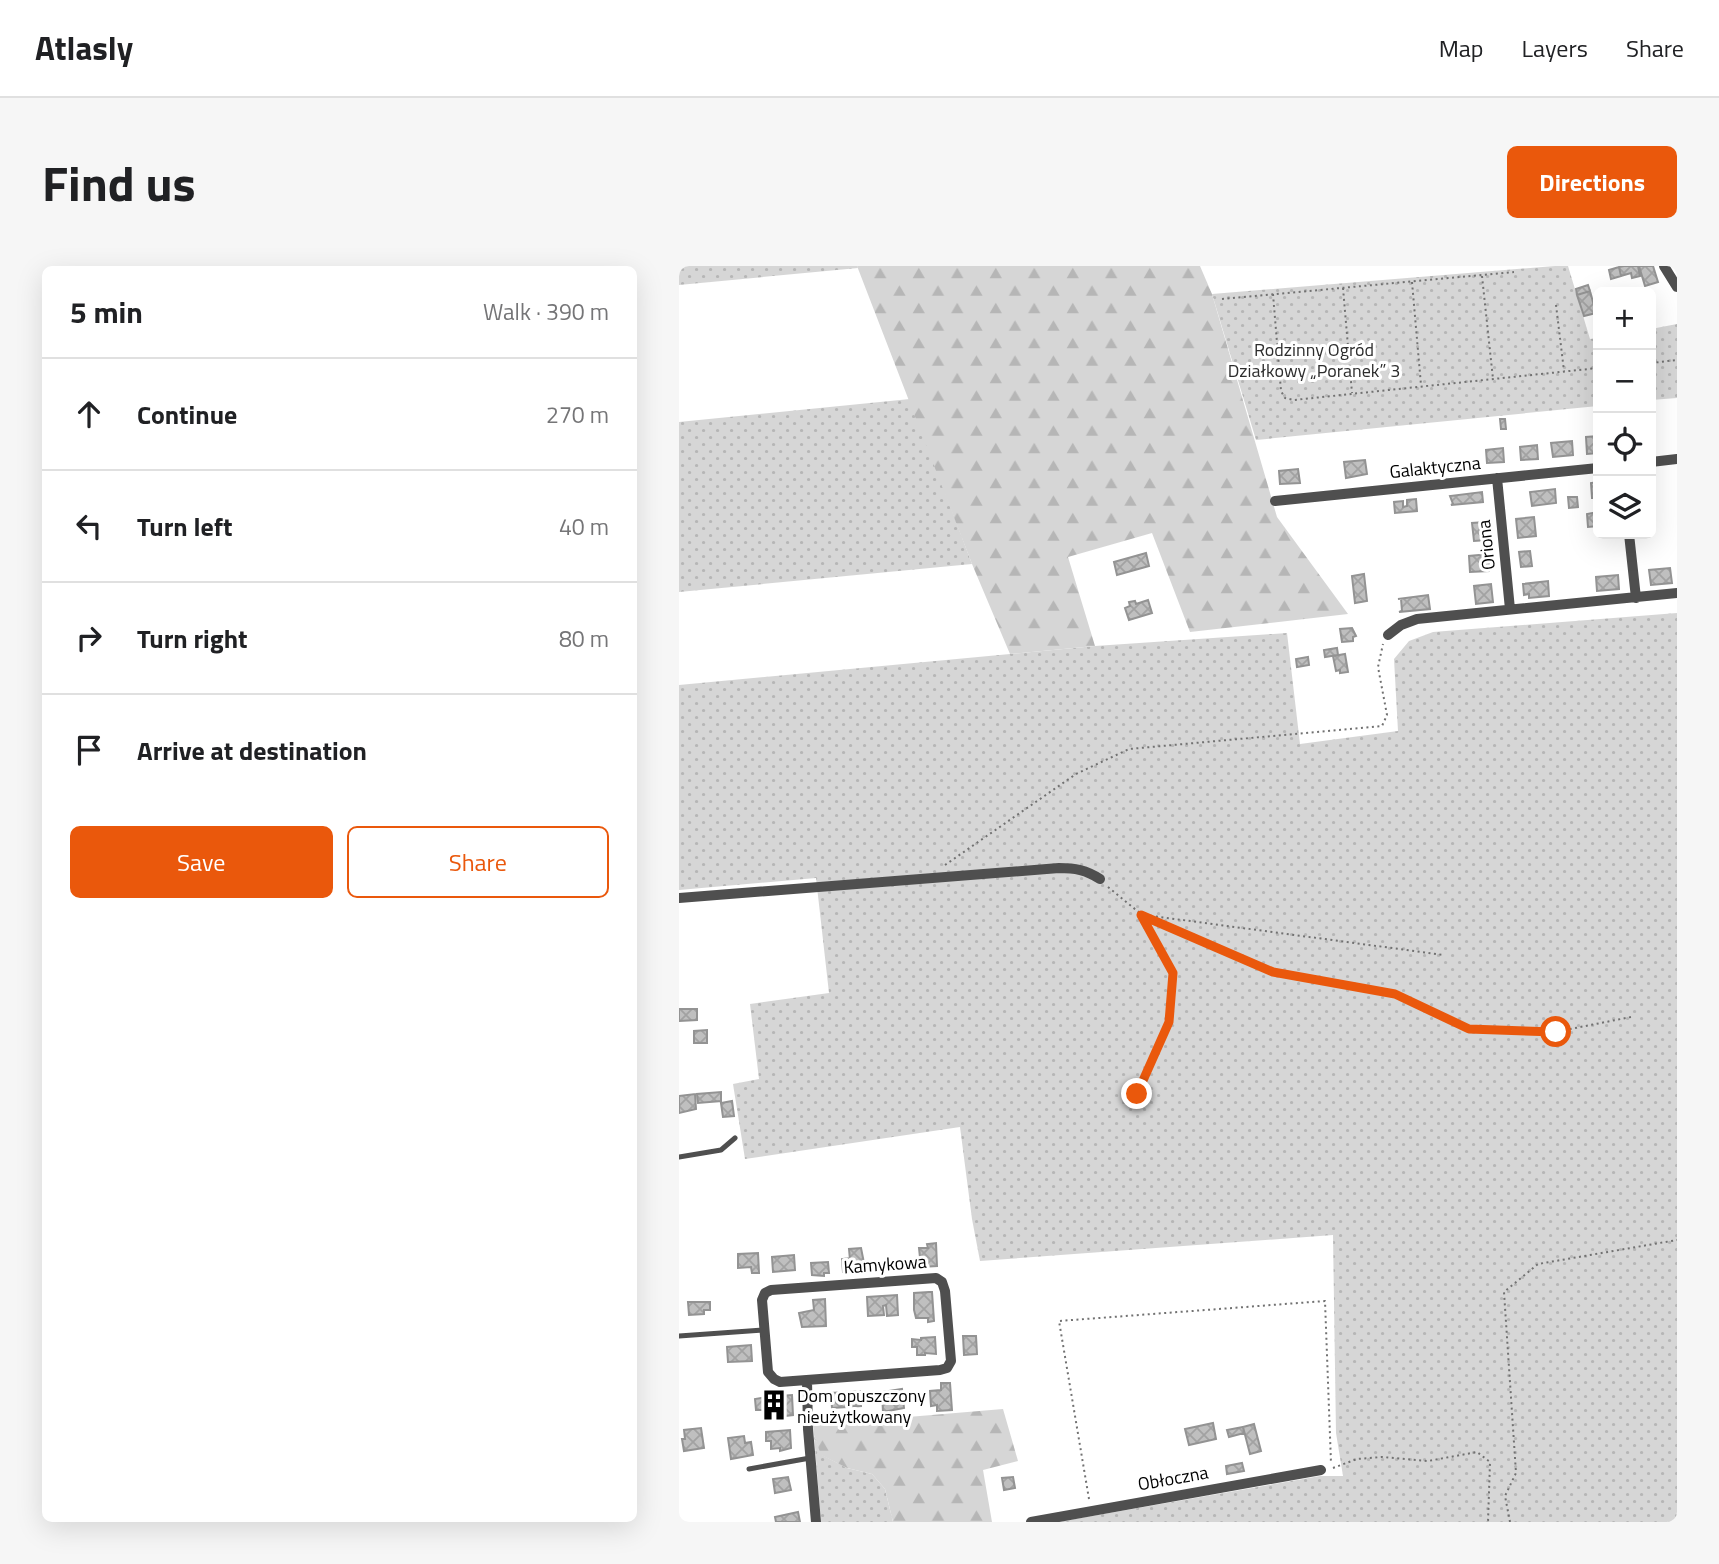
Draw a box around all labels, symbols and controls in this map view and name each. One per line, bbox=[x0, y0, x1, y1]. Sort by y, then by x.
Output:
text: Atlasly bbox=[35, 23, 133, 73]
text: Map bbox=[1439, 30, 1484, 66]
text: Layers bbox=[1522, 30, 1588, 66]
text: Share bbox=[1626, 30, 1684, 66]
text: Find us bbox=[42, 145, 196, 220]
button: Directions bbox=[1507, 146, 1677, 218]
map controls bbox=[1593, 287, 1656, 539]
button: + bbox=[1593, 287, 1656, 350]
text: 5 min bbox=[70, 289, 143, 335]
text: Walk · 390 m bbox=[483, 294, 609, 329]
park label: Rodzinny Ogród Działkowy „Poranek” 3 bbox=[1228, 336, 1400, 384]
button: − bbox=[1593, 350, 1656, 413]
icon: ahead bbox=[70, 395, 108, 433]
text: Continue bbox=[137, 395, 237, 434]
text: 270 m bbox=[546, 397, 609, 432]
button: locate bbox=[1593, 413, 1656, 476]
street label: Galaktyczna bbox=[1388, 449, 1482, 485]
button: layers bbox=[1593, 476, 1656, 539]
icon: left bbox=[70, 507, 108, 545]
text: Turn left bbox=[137, 507, 232, 546]
text: 40 m bbox=[559, 509, 609, 544]
street label: Oriona bbox=[1470, 519, 1502, 571]
icon: right bbox=[70, 619, 108, 657]
text: Turn right bbox=[137, 619, 248, 658]
text: 80 m bbox=[559, 621, 609, 656]
icon: arrive bbox=[70, 731, 108, 769]
text: Arrive at destination bbox=[137, 731, 367, 770]
button: Save bbox=[70, 826, 333, 898]
button: Share bbox=[347, 826, 609, 898]
route start bbox=[1540, 1016, 1571, 1047]
route end bbox=[1121, 1078, 1152, 1109]
street label: Kamykowa bbox=[842, 1248, 928, 1280]
place label: Dom opuszczony nieużytkowany bbox=[797, 1382, 926, 1430]
building icon: Dom opuszczony nieużytkowany bbox=[757, 1388, 791, 1422]
street label: Obłoczna bbox=[1136, 1459, 1210, 1497]

